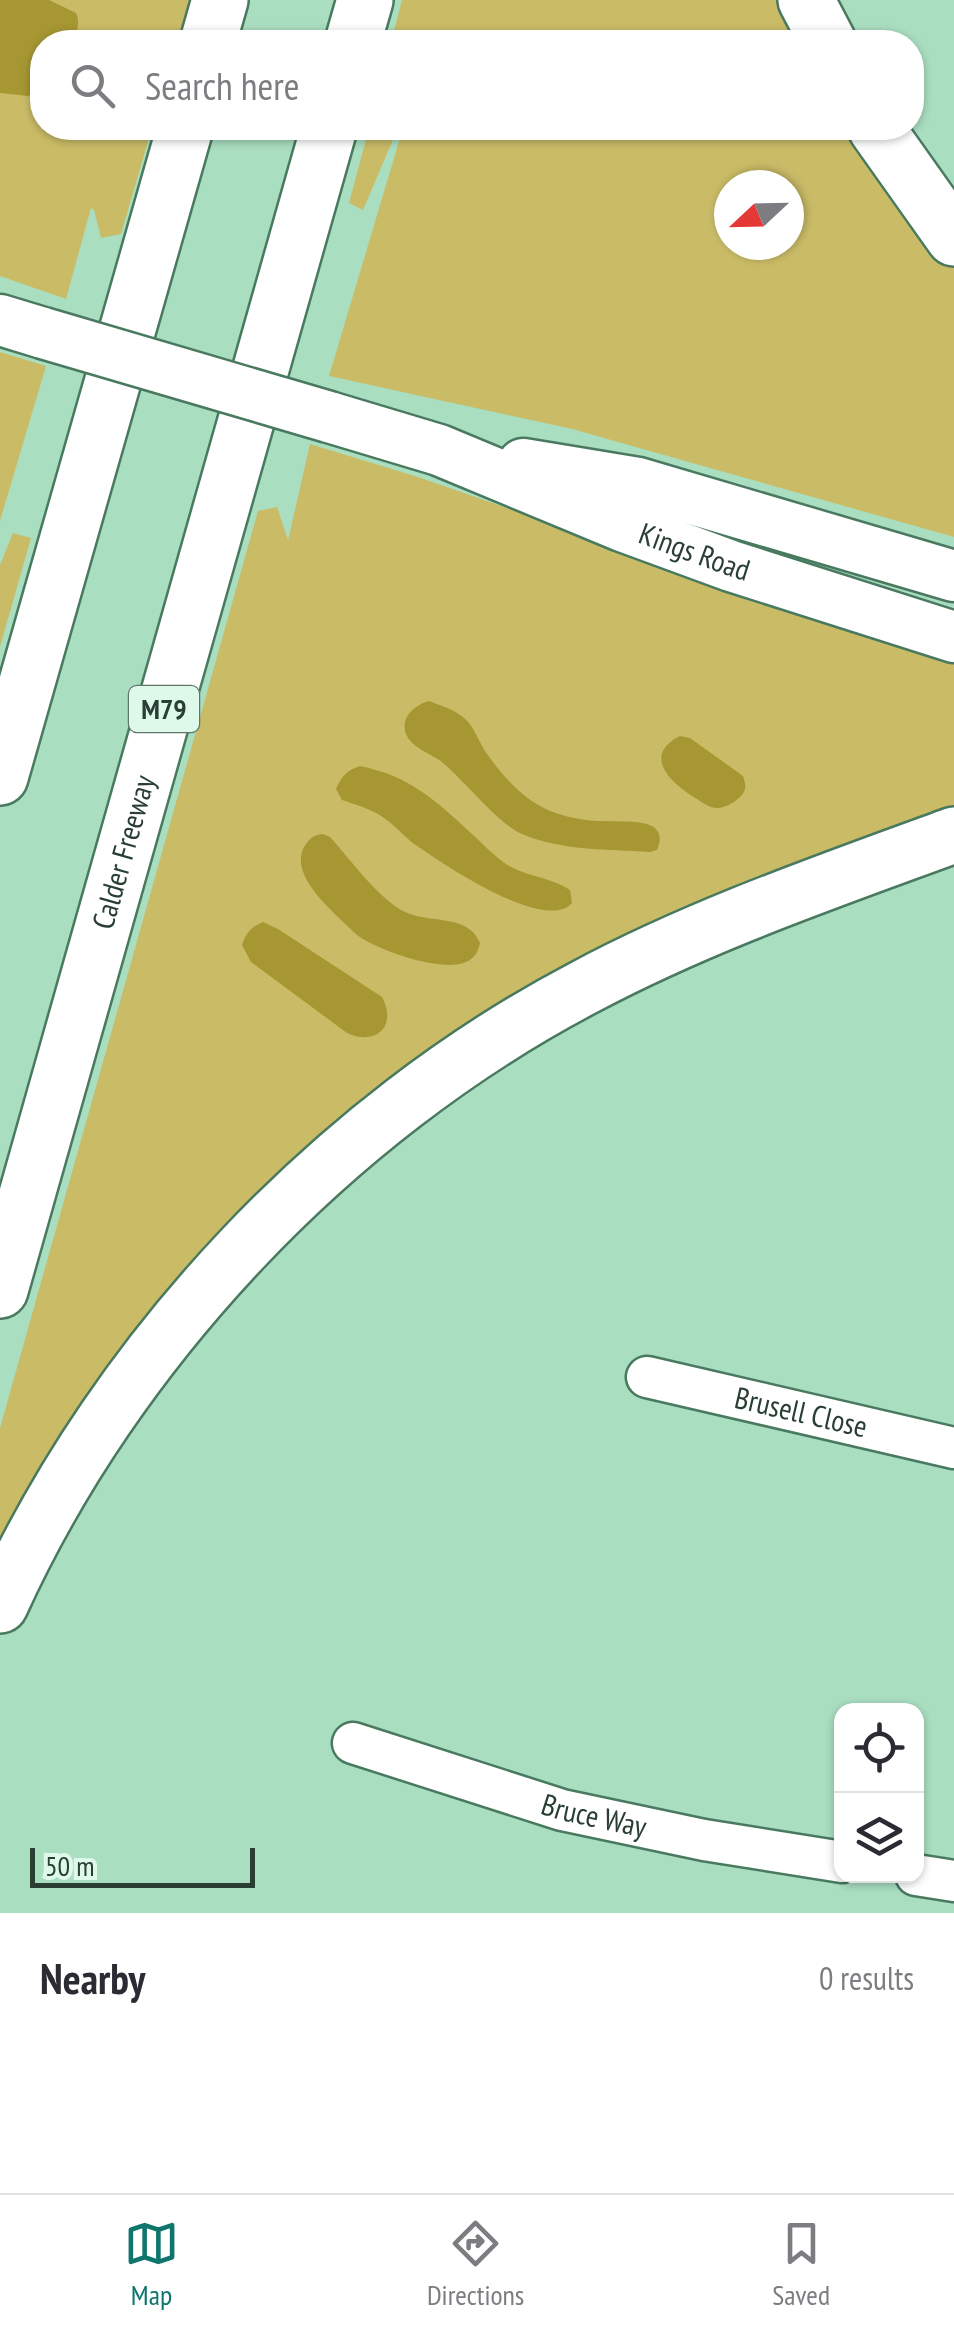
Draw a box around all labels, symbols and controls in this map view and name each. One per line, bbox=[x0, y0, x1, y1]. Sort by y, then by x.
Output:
search box bbox=[30, 30, 924, 140]
icon: search bbox=[65, 58, 120, 113]
text: Search here bbox=[145, 61, 299, 110]
north arrow bbox=[714, 170, 804, 260]
street label: Kings Road bbox=[634, 513, 755, 589]
road number: M79 bbox=[129, 686, 199, 732]
street label: Calder Freeway bbox=[82, 770, 163, 933]
street label: Brusell Close bbox=[731, 1377, 871, 1445]
map controls bbox=[834, 1703, 924, 1883]
button: locate bbox=[834, 1703, 924, 1793]
street label: Bruce Way bbox=[537, 1784, 651, 1845]
button: layers bbox=[834, 1793, 924, 1883]
scale bar bbox=[30, 1843, 255, 1888]
text: 50 m bbox=[45, 1847, 94, 1884]
text: Nearby bbox=[40, 1951, 145, 2006]
text: 0 results bbox=[819, 1957, 914, 1999]
tab: Map bbox=[124, 2216, 179, 2313]
tab: Directions bbox=[427, 2216, 524, 2313]
tab: Saved bbox=[772, 2216, 830, 2313]

